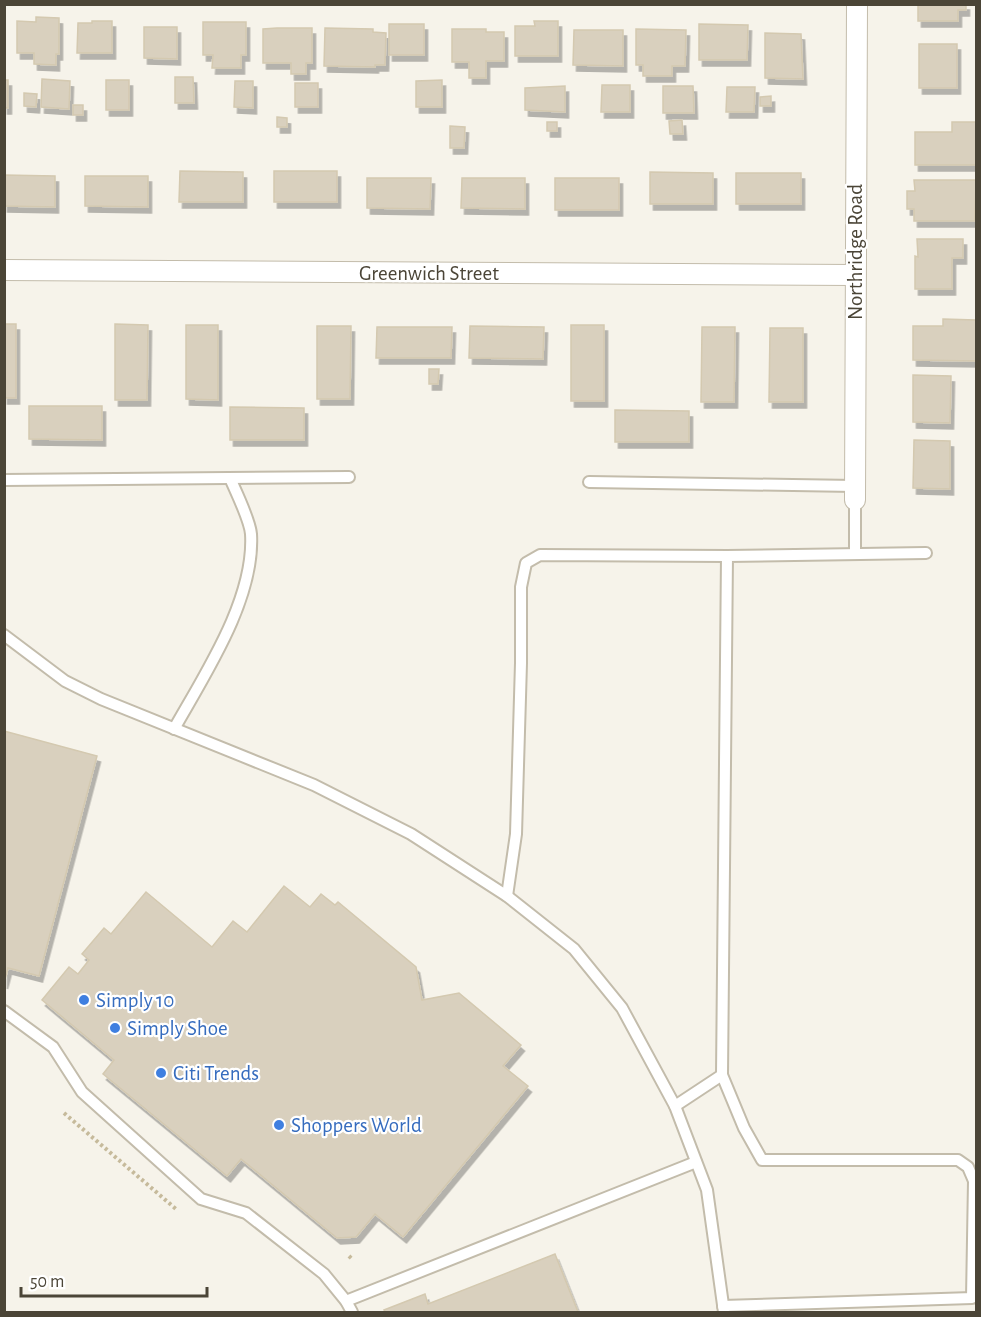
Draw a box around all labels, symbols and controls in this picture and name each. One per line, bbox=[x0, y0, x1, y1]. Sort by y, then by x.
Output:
street label: Northridge Road bbox=[845, 184, 866, 320]
street label: Greenwich Street bbox=[359, 263, 499, 284]
place label: Simply 10 bbox=[96, 990, 174, 1011]
marker: Simply 10 bbox=[77, 993, 91, 1007]
place label: Simply Shoe bbox=[127, 1018, 228, 1039]
marker: Simply Shoe bbox=[108, 1021, 122, 1035]
place label: Citi Trends bbox=[173, 1063, 259, 1084]
marker: Citi Trends bbox=[154, 1066, 168, 1080]
place label: Shoppers World bbox=[291, 1115, 422, 1136]
marker: Shoppers World bbox=[272, 1118, 286, 1132]
scale bar bbox=[21, 1260, 207, 1298]
text: 50 m bbox=[30, 1273, 64, 1291]

